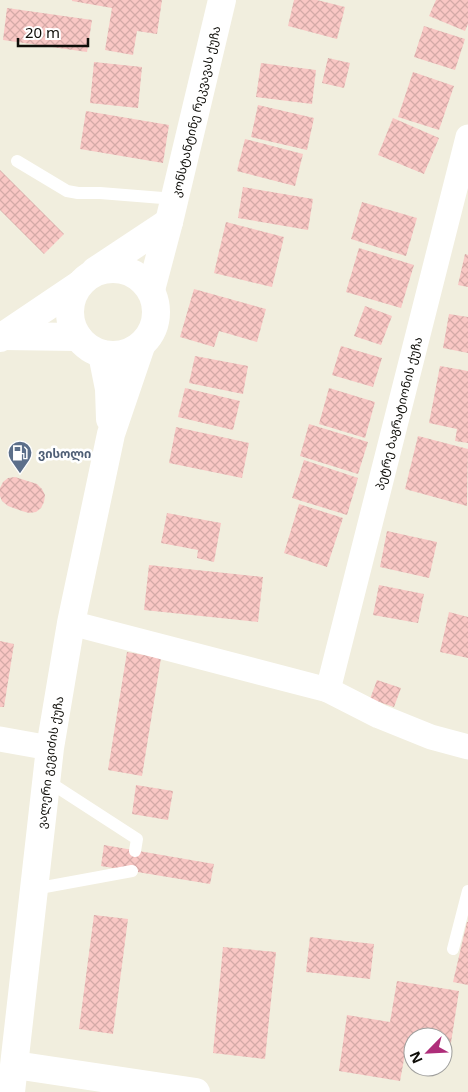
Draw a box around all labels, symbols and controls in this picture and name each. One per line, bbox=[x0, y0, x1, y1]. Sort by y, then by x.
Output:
scale bar bbox=[18, 15, 88, 47]
text: 20 m bbox=[25, 22, 60, 42]
street label: კონსტანტინე რეკვავას ქუჩა bbox=[167, 24, 224, 199]
street label: პეტრე ბაგრატიონის ქუჩა bbox=[370, 335, 426, 492]
fuel station icon: ვისოლი bbox=[7, 440, 33, 474]
place label: ვისოლი bbox=[38, 445, 91, 462]
street label: ვალერი გეგიძის ქუჩა bbox=[32, 695, 67, 830]
north arrow bbox=[403, 1027, 453, 1077]
text: N bbox=[405, 1048, 427, 1067]

